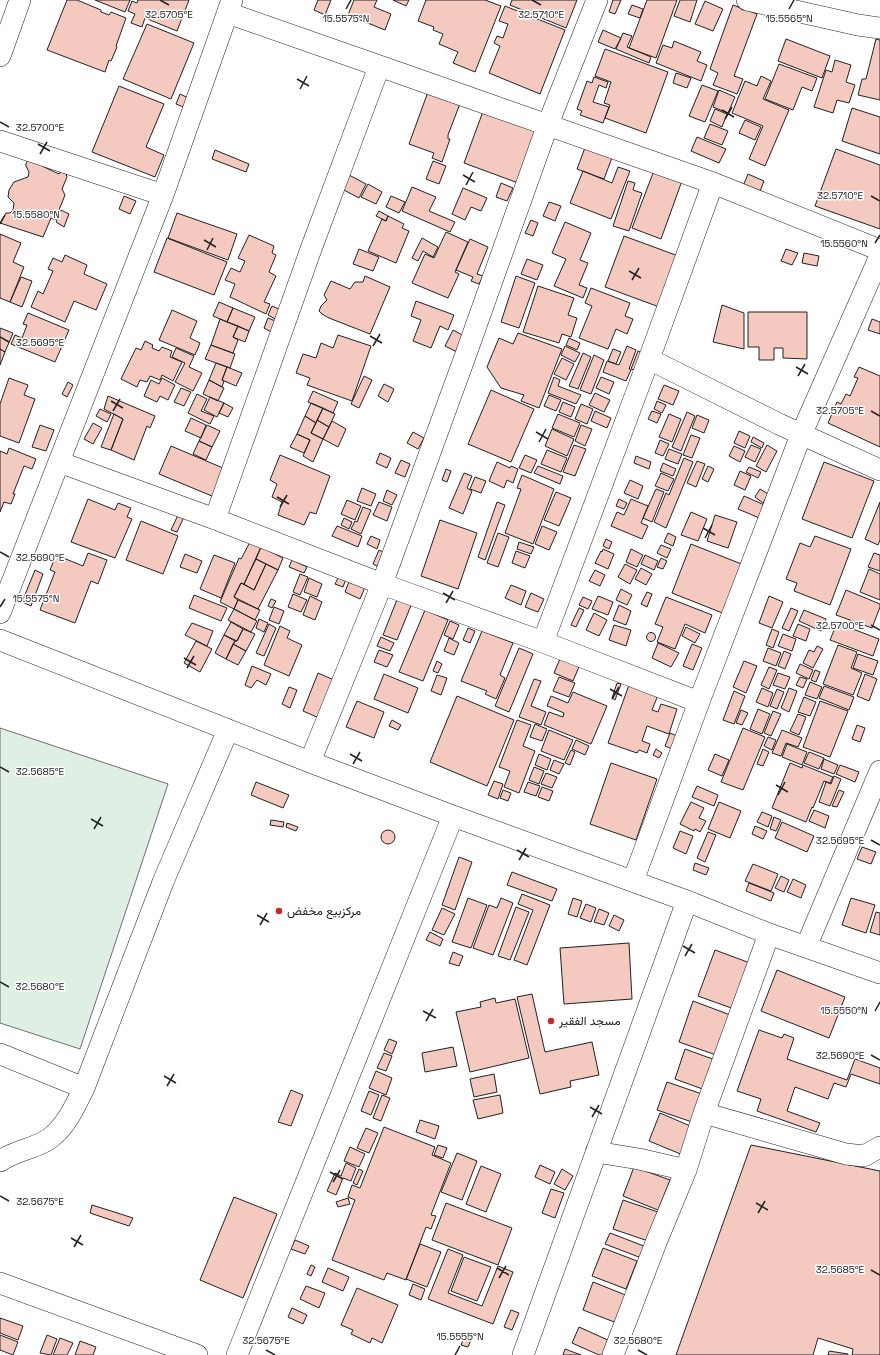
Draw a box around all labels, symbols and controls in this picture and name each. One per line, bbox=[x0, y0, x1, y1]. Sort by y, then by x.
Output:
text: 32.5705°E bbox=[145, 8, 193, 21]
text: 32.5710°E bbox=[518, 8, 564, 21]
text: 15.5575°N bbox=[323, 12, 369, 25]
text: 15.5565°N bbox=[765, 12, 813, 25]
text: 32.5700°E bbox=[16, 121, 65, 134]
text: 32.5710°E bbox=[817, 189, 863, 202]
text: 15.5580°N bbox=[12, 208, 60, 221]
text: 15.5560°N bbox=[820, 237, 868, 250]
text: 32.5695°E bbox=[16, 336, 64, 349]
text: 32.5705°E bbox=[816, 404, 864, 417]
text: 32.5690°E bbox=[16, 551, 65, 564]
text: 15.5575°N bbox=[13, 592, 59, 605]
text: 32.5700°E bbox=[816, 619, 865, 632]
text: 32.5685°E bbox=[16, 765, 65, 778]
text: 32.5695°E bbox=[816, 834, 864, 847]
place label: مركزبيع مخفض bbox=[287, 903, 361, 920]
marker: مركزبيع مخفض bbox=[274, 906, 284, 916]
text: 32.5680°E bbox=[16, 980, 65, 993]
text: 15.5550°N bbox=[820, 1004, 868, 1017]
place label: مسجد الفقير bbox=[558, 1013, 621, 1029]
marker: مسجد الفقير bbox=[546, 1016, 556, 1026]
text: 32.5690°E bbox=[816, 1049, 865, 1062]
text: 32.5675°E bbox=[16, 1195, 64, 1208]
text: 32.5685°E bbox=[816, 1263, 865, 1276]
text: 15.5555°N bbox=[436, 1330, 484, 1343]
text: 32.5675°E bbox=[242, 1334, 290, 1347]
text: 32.5680°E bbox=[614, 1334, 663, 1347]

